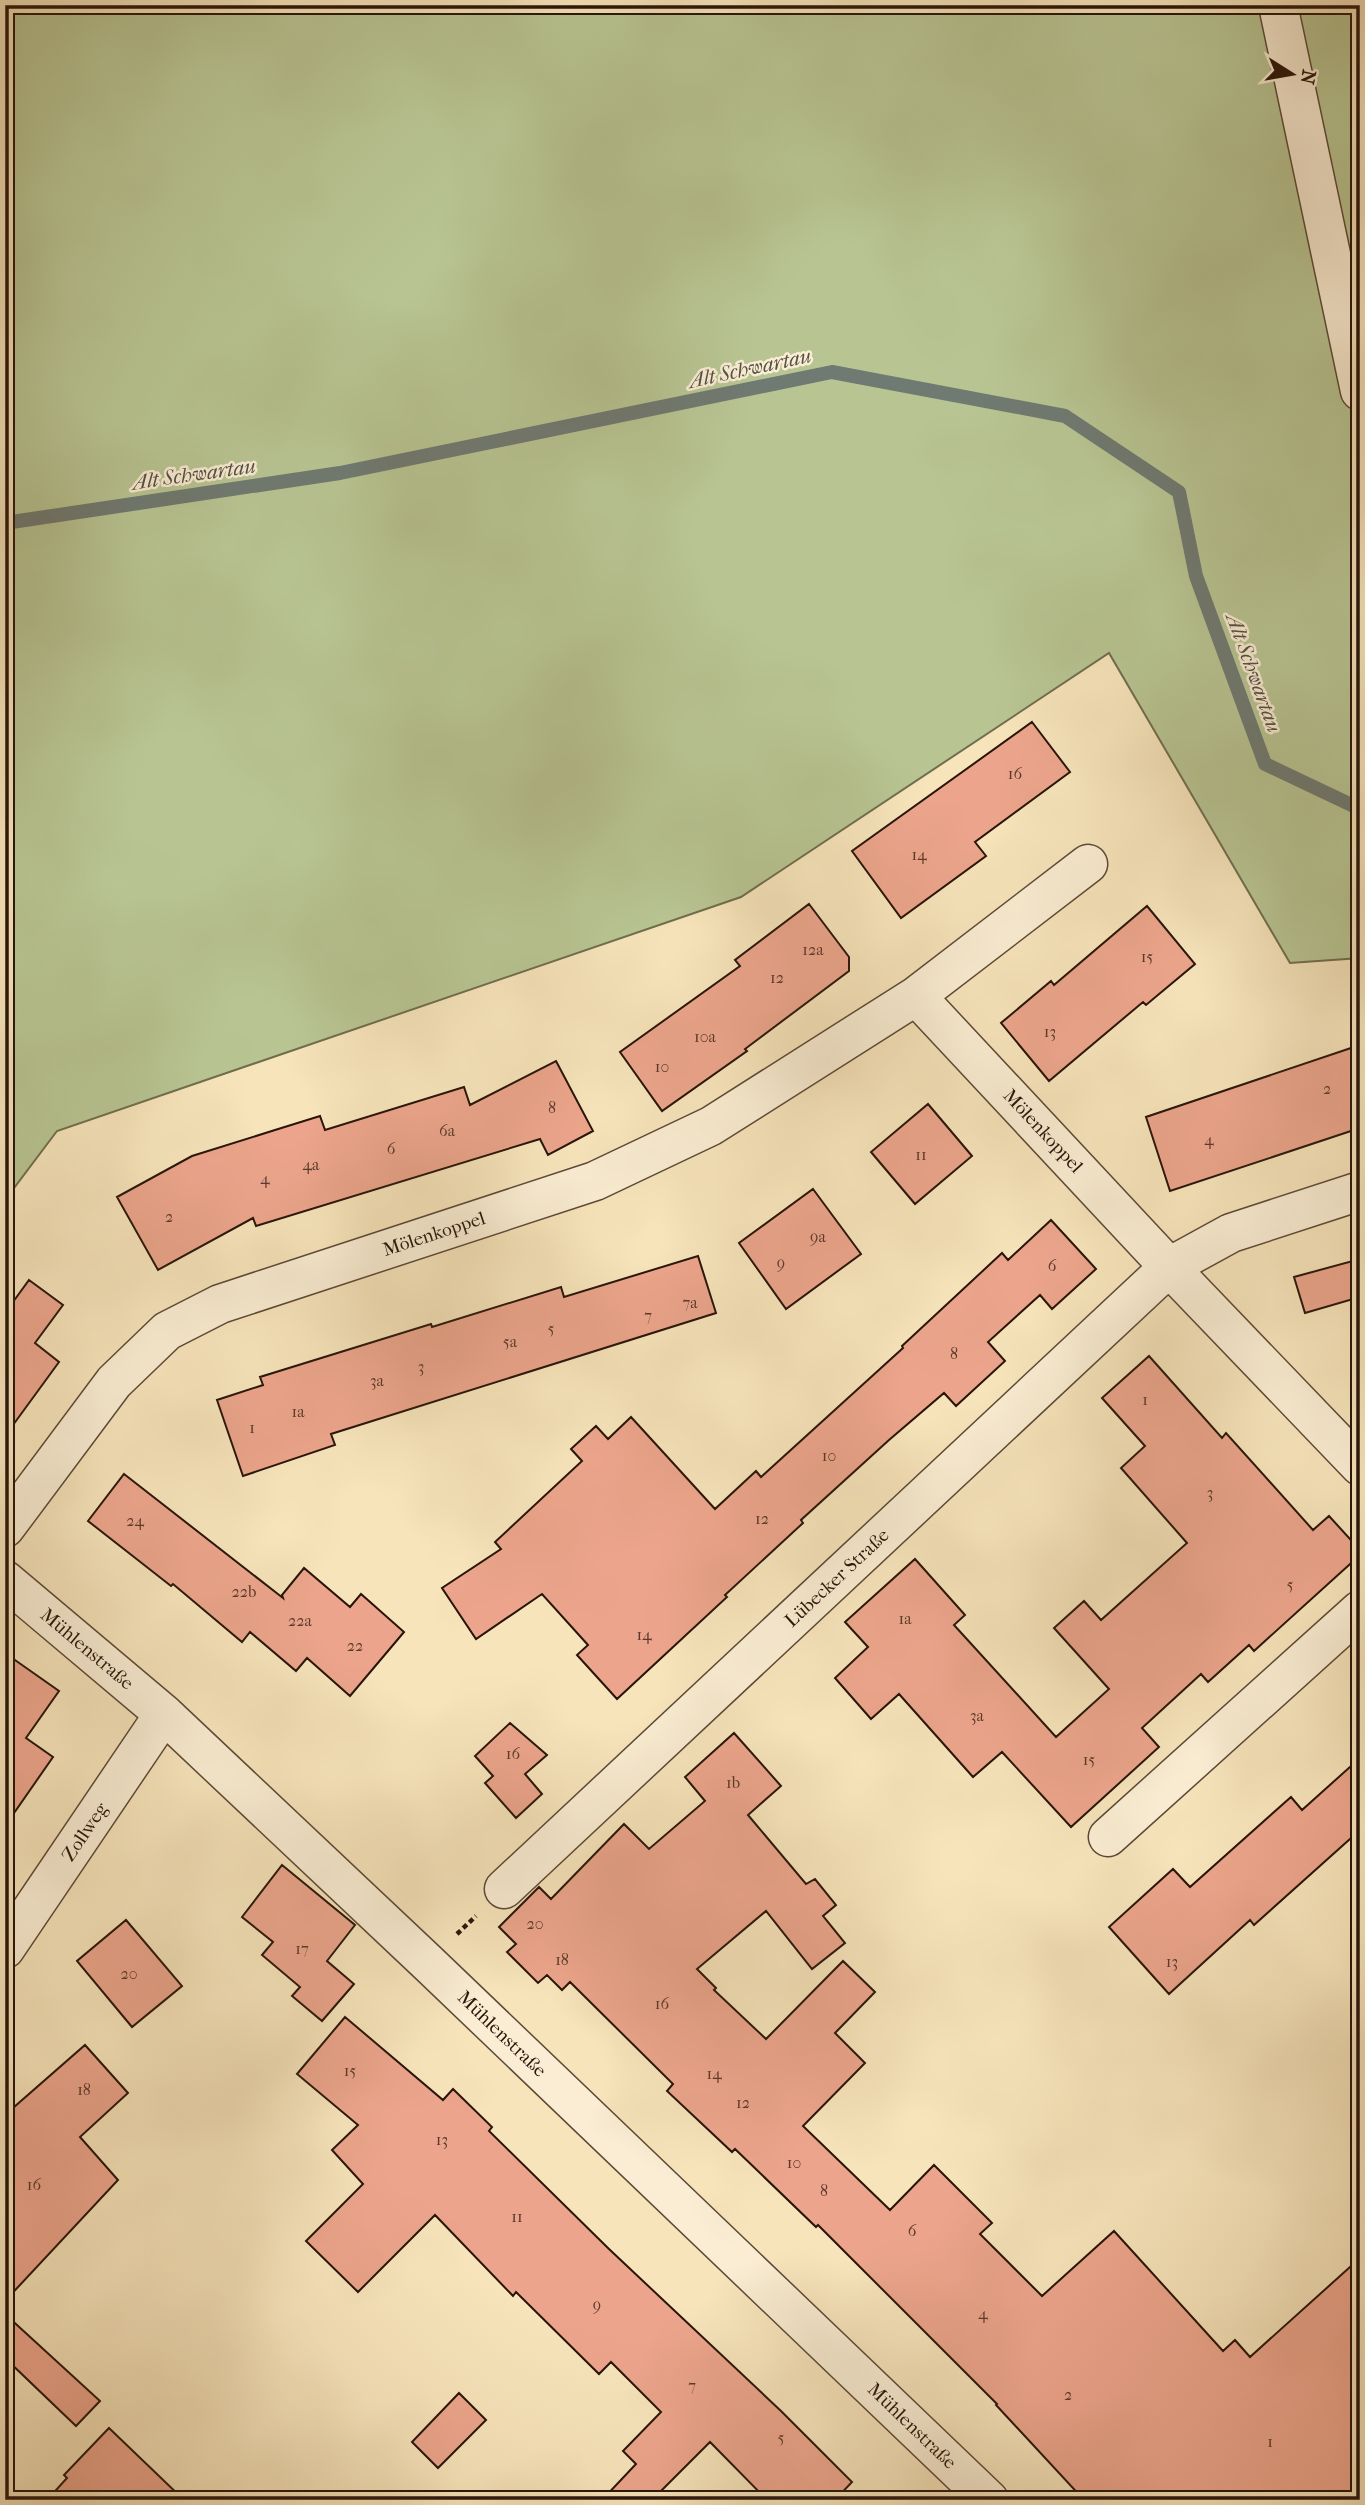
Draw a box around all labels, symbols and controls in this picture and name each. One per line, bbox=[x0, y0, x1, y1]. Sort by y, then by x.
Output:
north arrow bbox=[1256, 38, 1326, 108]
text: N bbox=[1295, 68, 1320, 87]
water label: Alt Schwartau bbox=[684, 343, 813, 393]
water label: Alt Schwartau bbox=[128, 453, 257, 495]
water label: Alt Schwartau bbox=[1220, 608, 1287, 735]
house number: 16 bbox=[1008, 764, 1022, 783]
house number: 14 bbox=[911, 845, 927, 864]
house number: 12a bbox=[802, 940, 824, 959]
house number: 15 bbox=[1141, 947, 1153, 966]
house number: 12 bbox=[770, 968, 784, 987]
house number: 13 bbox=[1044, 1022, 1056, 1041]
house number: 10a bbox=[694, 1027, 717, 1046]
house number: 10 bbox=[655, 1057, 669, 1076]
house number: 2 bbox=[1323, 1079, 1331, 1098]
street label: Mölenkoppel bbox=[999, 1085, 1087, 1177]
house number: 8 bbox=[548, 1098, 556, 1117]
house number: 6a bbox=[439, 1121, 456, 1140]
house number: 4 bbox=[1204, 1130, 1214, 1149]
house number: 6 bbox=[387, 1139, 396, 1158]
house number: 11 bbox=[915, 1145, 927, 1164]
house number: 4a bbox=[303, 1155, 320, 1174]
house number: 4 bbox=[260, 1169, 270, 1188]
house number: 2 bbox=[165, 1207, 173, 1226]
street label: Mölenkoppel bbox=[380, 1207, 488, 1261]
house number: 9a bbox=[810, 1227, 826, 1246]
house number: 9 bbox=[777, 1253, 785, 1272]
house number: 6 bbox=[1048, 1256, 1057, 1275]
house number: 7a bbox=[682, 1293, 698, 1312]
house number: 7 bbox=[644, 1306, 652, 1325]
house number: 5 bbox=[548, 1319, 555, 1338]
house number: 5a bbox=[503, 1332, 518, 1351]
house number: 8 bbox=[950, 1344, 958, 1363]
house number: 3 bbox=[418, 1357, 424, 1376]
house number: 3a bbox=[370, 1371, 385, 1390]
house number: 1 bbox=[1142, 1390, 1148, 1409]
house number: 1a bbox=[291, 1402, 305, 1421]
house number: 1 bbox=[249, 1418, 255, 1437]
house number: 10 bbox=[822, 1446, 836, 1465]
house number: 3 bbox=[1207, 1483, 1213, 1502]
house number: 12 bbox=[755, 1509, 769, 1528]
house number: 24 bbox=[126, 1511, 144, 1530]
street label: Lübecker Straße bbox=[780, 1524, 894, 1632]
house number: 5 bbox=[1287, 1575, 1294, 1594]
house number: 22b bbox=[232, 1582, 256, 1601]
street label: Mühlenstraße bbox=[36, 1604, 138, 1694]
house number: 1a bbox=[898, 1609, 912, 1628]
house number: 22a bbox=[288, 1611, 313, 1630]
house number: 14 bbox=[636, 1625, 652, 1644]
house number: 22 bbox=[347, 1636, 363, 1655]
house number: 3a bbox=[970, 1706, 985, 1725]
house number: 16 bbox=[506, 1744, 520, 1763]
house number: 15 bbox=[1083, 1750, 1095, 1769]
house number: 1b bbox=[726, 1773, 740, 1792]
street label: Zollweg bbox=[57, 1798, 113, 1866]
house number: 20 bbox=[526, 1914, 544, 1933]
house number: 17 bbox=[295, 1939, 309, 1958]
house number: 18 bbox=[555, 1950, 569, 1969]
house number: 13 bbox=[1166, 1952, 1178, 1971]
house number: 20 bbox=[120, 1964, 138, 1983]
street label: Mühlenstraße bbox=[453, 1986, 551, 2082]
house number: 16 bbox=[655, 1994, 669, 2013]
house number: 15 bbox=[344, 2061, 356, 2080]
house number: 14 bbox=[706, 2064, 722, 2083]
house number: 18 bbox=[77, 2080, 91, 2099]
house number: 12 bbox=[736, 2093, 750, 2112]
house number: 13 bbox=[436, 2130, 448, 2149]
house number: 10 bbox=[787, 2153, 801, 2172]
house number: 16 bbox=[27, 2175, 41, 2194]
house number: 8 bbox=[820, 2181, 828, 2200]
house number: 11 bbox=[511, 2207, 523, 2226]
house number: 6 bbox=[908, 2221, 917, 2240]
house number: 9 bbox=[593, 2295, 601, 2314]
house number: 4 bbox=[978, 2304, 988, 2323]
house number: 7 bbox=[688, 2376, 696, 2395]
street label: Mühlenstraße bbox=[863, 2378, 961, 2474]
house number: 2 bbox=[1064, 2385, 1072, 2404]
house number: 5 bbox=[778, 2428, 785, 2447]
house number: 1 bbox=[1267, 2432, 1273, 2451]

